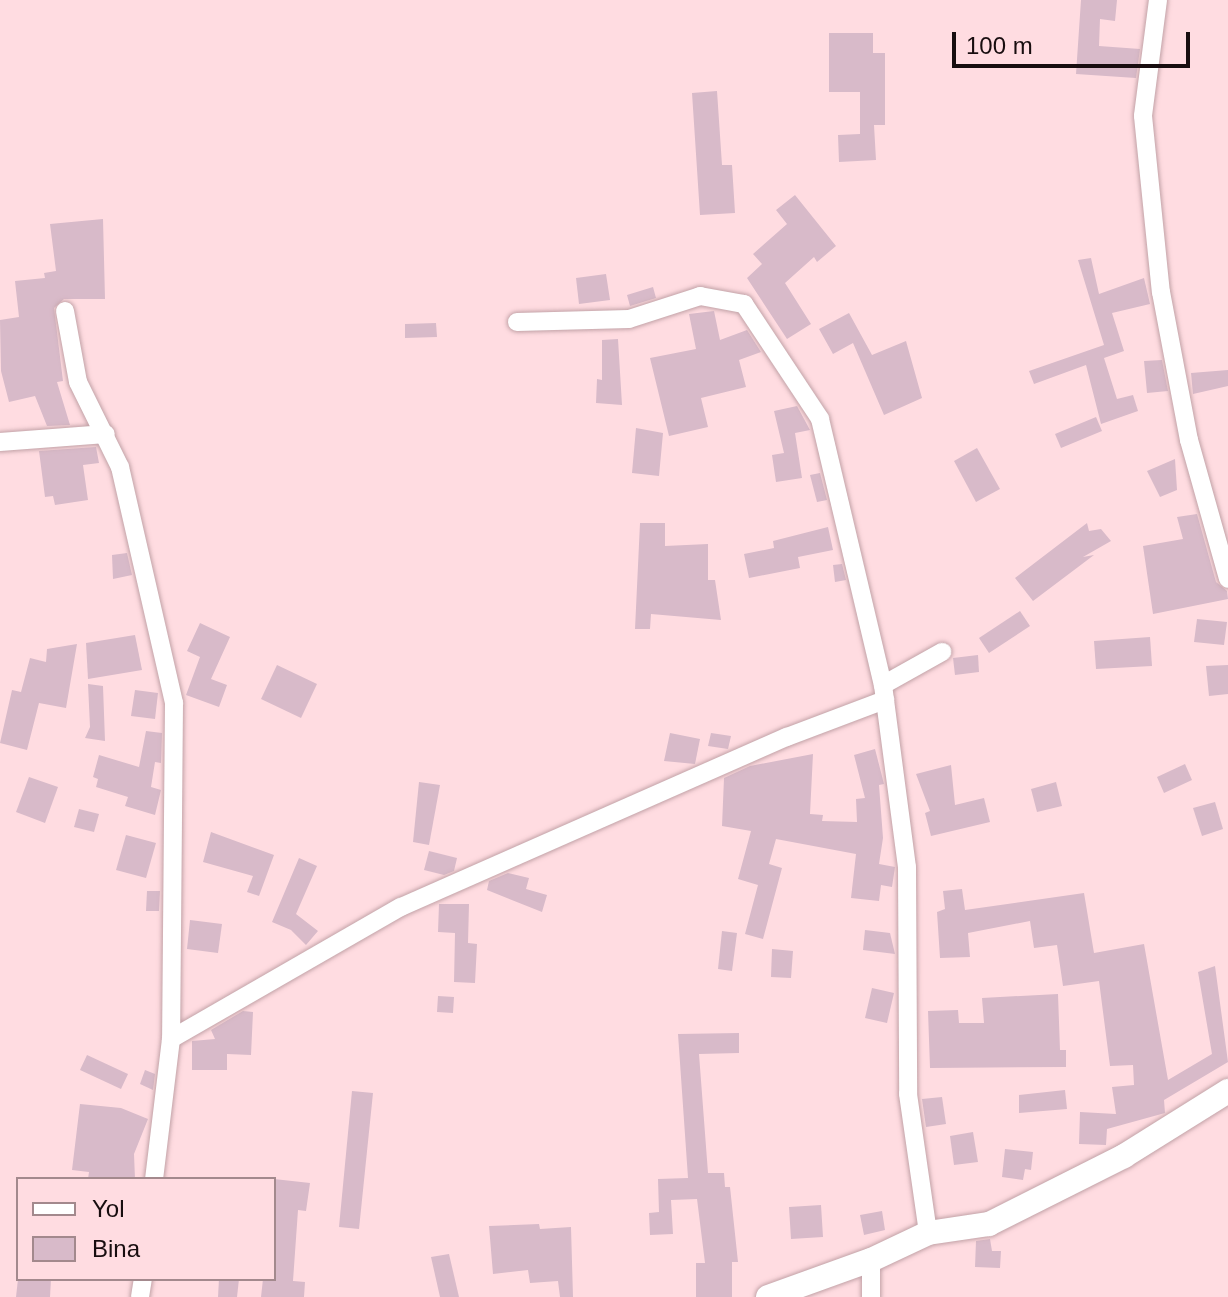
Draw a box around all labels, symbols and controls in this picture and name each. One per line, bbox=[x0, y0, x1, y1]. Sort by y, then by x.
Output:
scale bar bbox=[956, 16, 1194, 66]
text: 100 m bbox=[966, 32, 1033, 59]
legend bbox=[16, 1177, 276, 1281]
text: Yol bbox=[92, 1195, 124, 1222]
text: Bina bbox=[92, 1235, 140, 1262]

